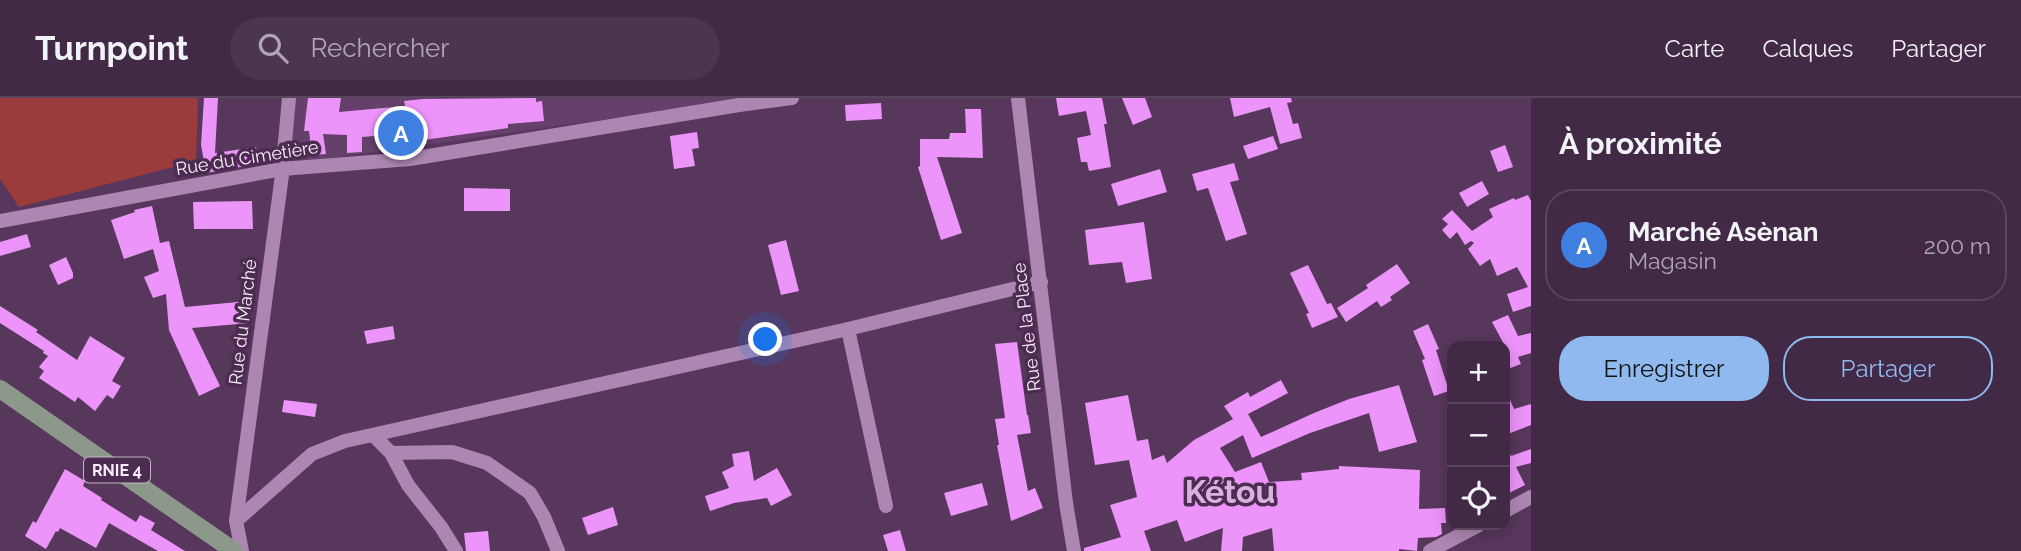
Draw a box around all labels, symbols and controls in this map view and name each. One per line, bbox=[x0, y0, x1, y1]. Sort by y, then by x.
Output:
search box bbox=[230, 17, 720, 80]
text: Turnpoint bbox=[35, 29, 188, 68]
icon: search bbox=[254, 29, 292, 67]
text: Rechercher bbox=[310, 33, 449, 63]
text: Carte bbox=[1665, 34, 1724, 63]
text: Calques bbox=[1762, 34, 1853, 63]
text: Partager bbox=[1891, 34, 1986, 63]
pin: A bbox=[378, 107, 424, 159]
text: À proximité bbox=[1559, 126, 1722, 161]
street label: Rue du Cimetière bbox=[174, 136, 320, 179]
text: Marché Asènan bbox=[1628, 217, 1819, 247]
text: A bbox=[1576, 232, 1592, 259]
text: 200 m bbox=[1924, 232, 1991, 259]
text: Magasin bbox=[1628, 247, 1717, 274]
street label: Rue du Marché bbox=[224, 257, 261, 386]
street label: Rue de la Place bbox=[1008, 261, 1045, 393]
your location bbox=[748, 322, 782, 356]
button: Enregistrer bbox=[1559, 336, 1769, 401]
button: Partager bbox=[1783, 336, 1993, 401]
map controls bbox=[1447, 341, 1510, 530]
button: + bbox=[1447, 341, 1510, 404]
button: − bbox=[1447, 404, 1510, 467]
road number: RNIE 4 bbox=[84, 458, 150, 482]
button: locate bbox=[1447, 467, 1510, 530]
district label: Kétou bbox=[1185, 473, 1275, 510]

